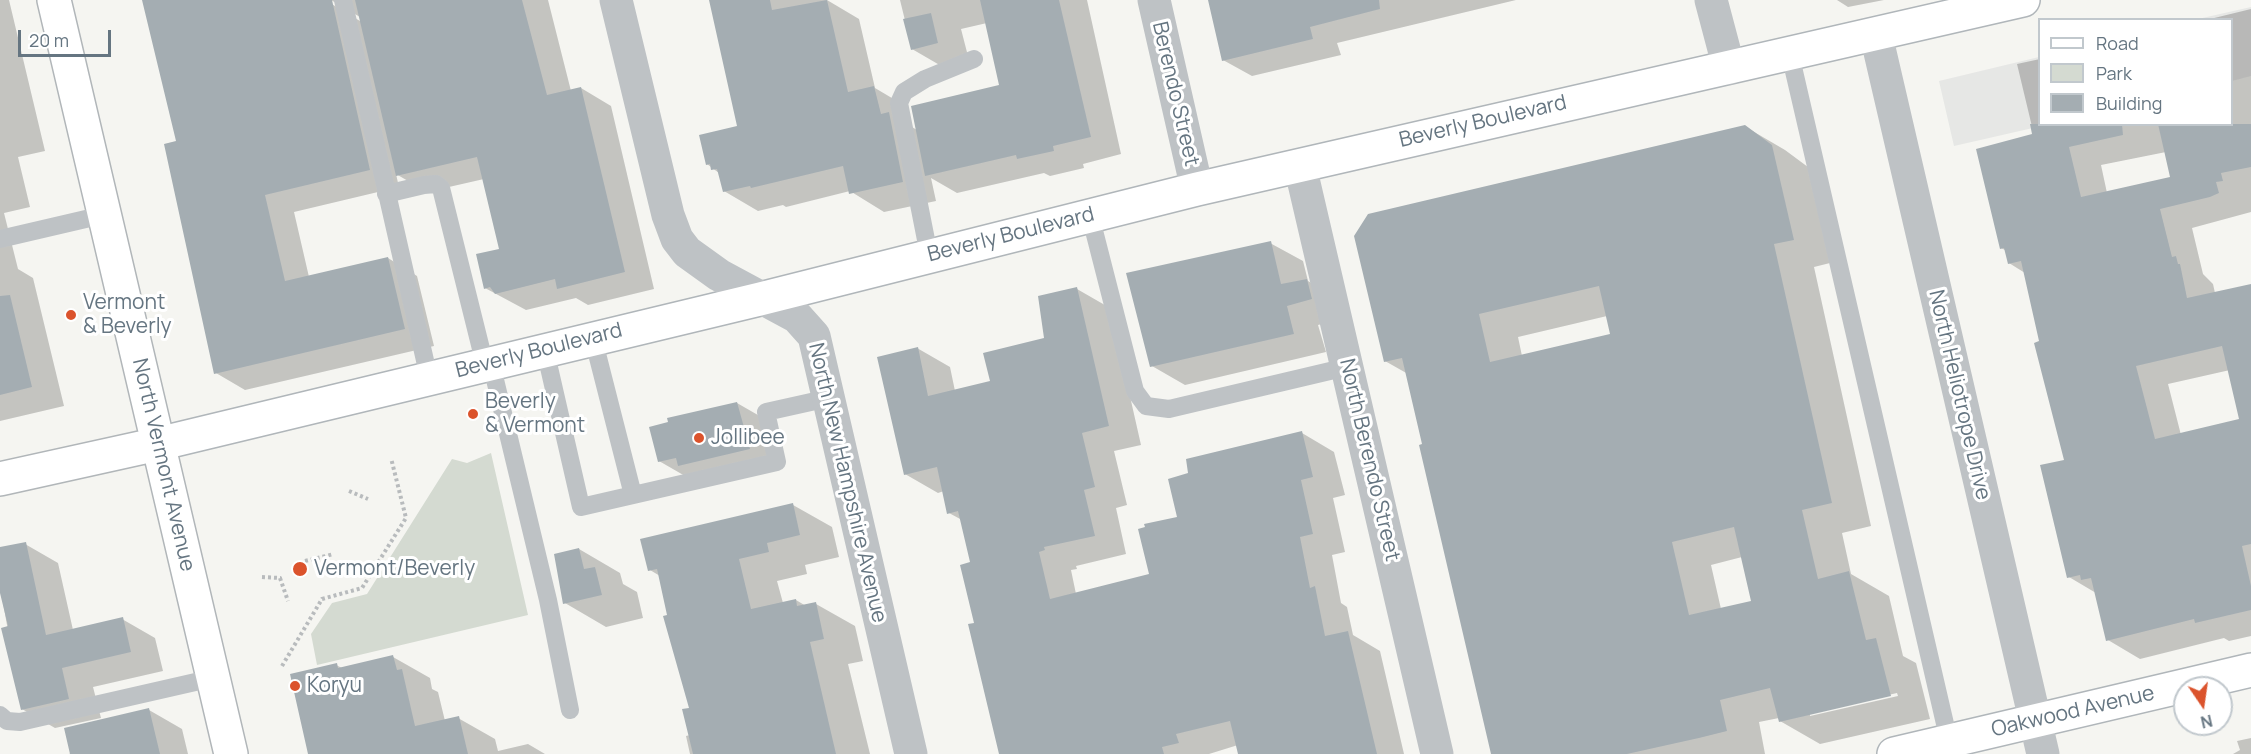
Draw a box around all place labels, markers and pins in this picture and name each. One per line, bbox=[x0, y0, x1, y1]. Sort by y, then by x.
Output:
place label: Vermont & Beverly bbox=[83, 290, 172, 340]
marker: Vermont & Beverly bbox=[64, 308, 78, 322]
place label: Beverly & Vermont bbox=[485, 389, 585, 439]
marker: Beverly & Vermont bbox=[466, 407, 480, 421]
place label: Jollibee bbox=[711, 425, 785, 451]
marker: Jollibee bbox=[692, 431, 706, 445]
place label: Vermont/Beverly bbox=[314, 556, 475, 582]
marker: Vermont/Beverly bbox=[291, 560, 309, 578]
place label: Koryu bbox=[307, 673, 362, 699]
marker: Koryu bbox=[288, 679, 302, 693]

